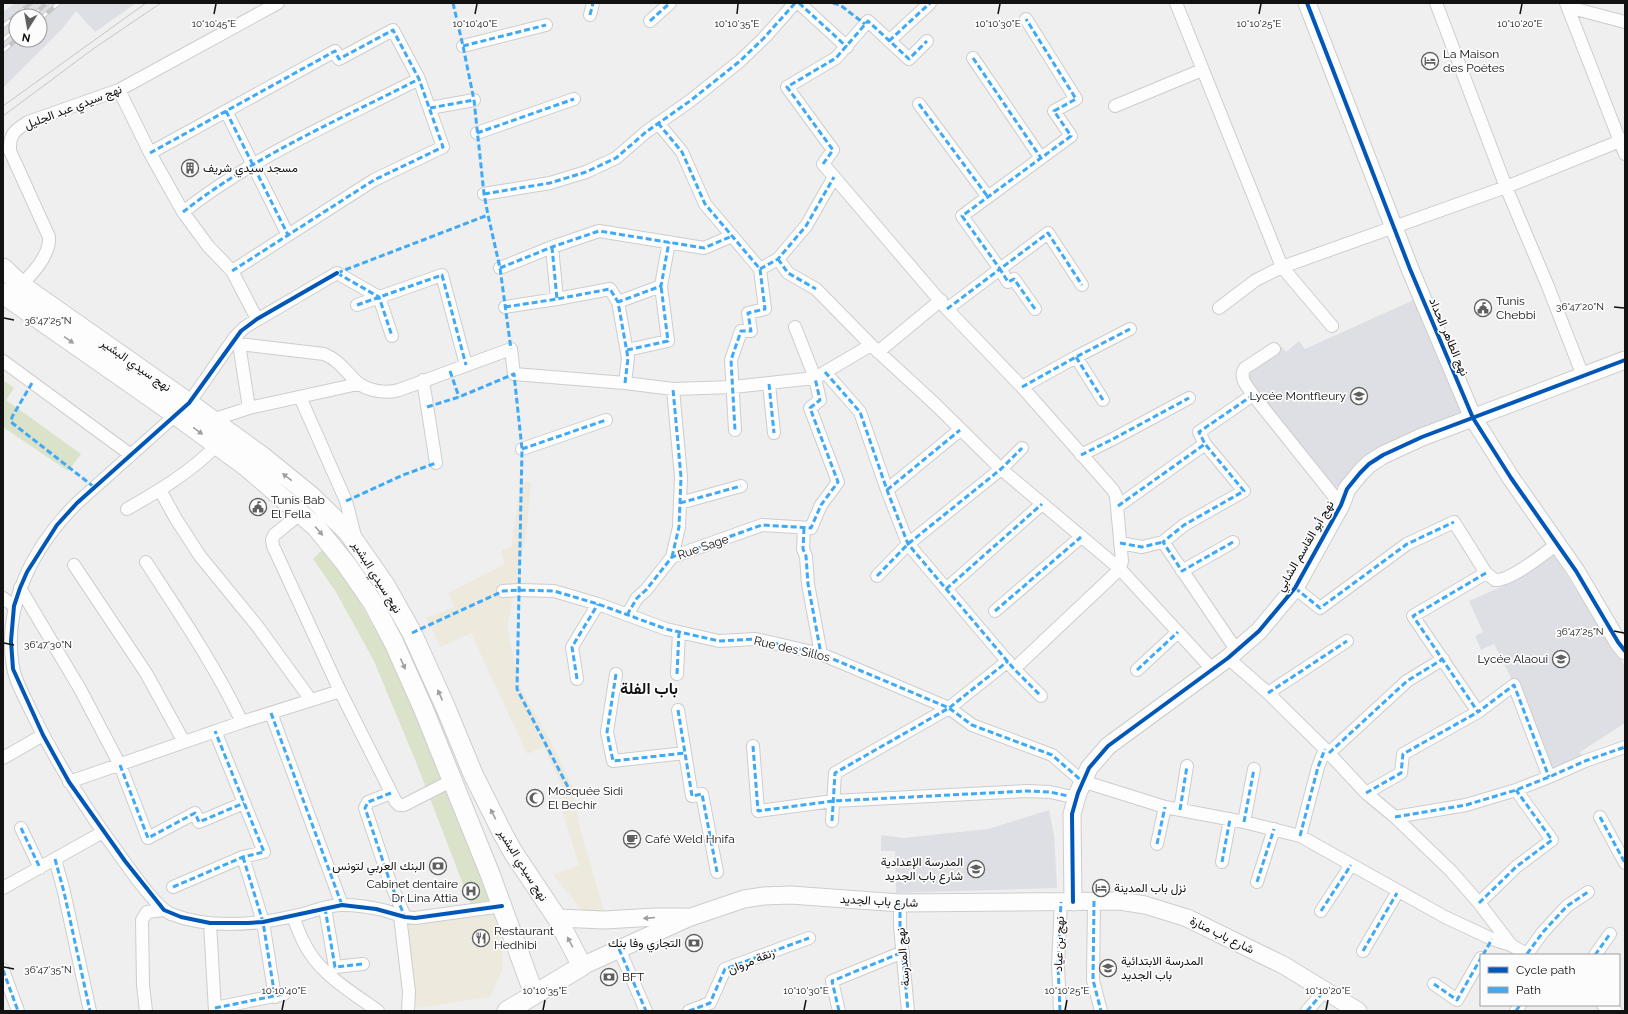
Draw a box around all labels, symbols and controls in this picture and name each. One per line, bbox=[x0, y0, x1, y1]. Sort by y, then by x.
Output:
north arrow bbox=[8, 8, 48, 48]
text: 10°10'45"E bbox=[192, 18, 236, 29]
text: 10°10'40"E bbox=[453, 18, 497, 29]
text: 10°10'35"E bbox=[715, 18, 759, 29]
text: 10°10'30"E bbox=[975, 18, 1021, 29]
text: 10°10'25"E bbox=[1237, 18, 1281, 29]
text: 10°10'20"E bbox=[1497, 18, 1543, 29]
text: N bbox=[21, 30, 32, 45]
place label: La Maison des Poètes bbox=[1443, 47, 1505, 75]
hotel icon: La Maison des Poètes bbox=[1420, 51, 1440, 71]
street label: نهج سيدي عبد الجليل bbox=[22, 82, 125, 135]
building icon: مسجد سيدي شريف bbox=[180, 158, 200, 178]
place label: مسجد سيدي شريف bbox=[203, 161, 298, 178]
place label: Tunis Chebbi bbox=[1496, 294, 1536, 322]
street label: نهج الطاهر الحداد bbox=[1424, 296, 1472, 379]
public building icon: Tunis Chebbi bbox=[1473, 298, 1493, 318]
text: 36°47'20"N bbox=[1556, 301, 1604, 312]
text: 36°47'25"N bbox=[24, 315, 72, 326]
street label: نهج سيدي البشير bbox=[96, 335, 174, 397]
one-way arrow bbox=[63, 336, 74, 344]
school or university icon: Lycée Montfleury bbox=[1349, 386, 1369, 406]
place label: Lycée Montfleury bbox=[1250, 389, 1346, 403]
one-way arrow bbox=[193, 426, 203, 434]
one-way arrow bbox=[282, 472, 293, 481]
place label: Tunis Bab El Fella bbox=[271, 493, 325, 521]
public building icon: Tunis Bab El Fella bbox=[248, 497, 268, 517]
street label: نهج أبو القاسم الشابي bbox=[1273, 498, 1339, 596]
one-way arrow bbox=[315, 526, 324, 536]
street label: Rue Sage bbox=[676, 532, 730, 562]
street label: نهج سيدي البشير bbox=[346, 538, 405, 617]
text: 36°47'25"N bbox=[1556, 626, 1604, 637]
street label: Rue des Sillos bbox=[753, 633, 832, 665]
text: 36°47'30"N bbox=[24, 639, 72, 650]
school or university icon: Lycée Alaoui bbox=[1551, 649, 1571, 669]
place label: Lycée Alaoui bbox=[1478, 652, 1548, 666]
one-way arrow bbox=[400, 659, 406, 670]
district label: باب الفلة bbox=[620, 679, 678, 698]
one-way arrow bbox=[437, 689, 443, 701]
place label: Mosquée Sidi El Bechir bbox=[548, 784, 623, 812]
mosque icon: Mosquée Sidi El Bechir bbox=[525, 788, 545, 808]
one-way arrow bbox=[489, 808, 496, 820]
street label: نهج سيدي البشير bbox=[492, 826, 551, 905]
cafe icon: Café Weld Hnifa bbox=[622, 829, 642, 849]
place label: Café Weld Hnifa bbox=[645, 832, 735, 846]
place label: المدرسة الإعدادية شارع باب الجديد bbox=[881, 855, 963, 885]
bank icon: البنك العربي لتونس bbox=[428, 856, 448, 876]
place label: البنك العربي لتونس bbox=[332, 859, 425, 876]
school or university icon: المدرسة الإعدادية شارع باب الجديد bbox=[966, 859, 986, 879]
place label: Cabinet dentaire Dr Lina Attia bbox=[366, 877, 458, 905]
hotel icon: نزل باب المدينة bbox=[1091, 878, 1111, 898]
hospital icon: Cabinet dentaire Dr Lina Attia bbox=[461, 881, 481, 901]
place label: نزل باب المدينة bbox=[1114, 881, 1186, 896]
street label: شارع باب الجديد bbox=[839, 892, 918, 912]
street label: شارع باب منارة bbox=[1187, 913, 1256, 958]
one-way arrow bbox=[643, 914, 655, 921]
street label: نهج بن عياد bbox=[1051, 916, 1069, 972]
place label: Restaurant Hedhibi bbox=[494, 924, 554, 952]
street label: نهج المدرسة bbox=[893, 927, 915, 987]
restaurant icon: Restaurant Hedhibi bbox=[471, 928, 491, 948]
bank icon: التجاري وفا بنك bbox=[684, 933, 704, 953]
place label: التجاري وفا بنك bbox=[608, 936, 681, 953]
one-way arrow bbox=[566, 937, 573, 948]
street label: زنقة مروان bbox=[726, 945, 777, 978]
place label: المدرسة الابتدائية باب الجديد bbox=[1121, 954, 1203, 982]
legend bbox=[1480, 954, 1620, 1006]
school or university icon: المدرسة الابتدائية باب الجديد bbox=[1098, 958, 1118, 978]
text: Cycle path bbox=[1516, 963, 1575, 977]
text: 36°47'35"N bbox=[24, 964, 72, 975]
bank icon: BFT bbox=[599, 967, 619, 987]
place label: BFT bbox=[622, 970, 645, 984]
text: Path bbox=[1516, 983, 1541, 997]
text: 10°10'40"E bbox=[262, 985, 306, 996]
text: 10°10'35"E bbox=[523, 985, 567, 996]
text: 10°10'30"E bbox=[783, 985, 829, 996]
text: 10°10'25"E bbox=[1045, 985, 1089, 996]
text: 10°10'20"E bbox=[1305, 985, 1351, 996]

